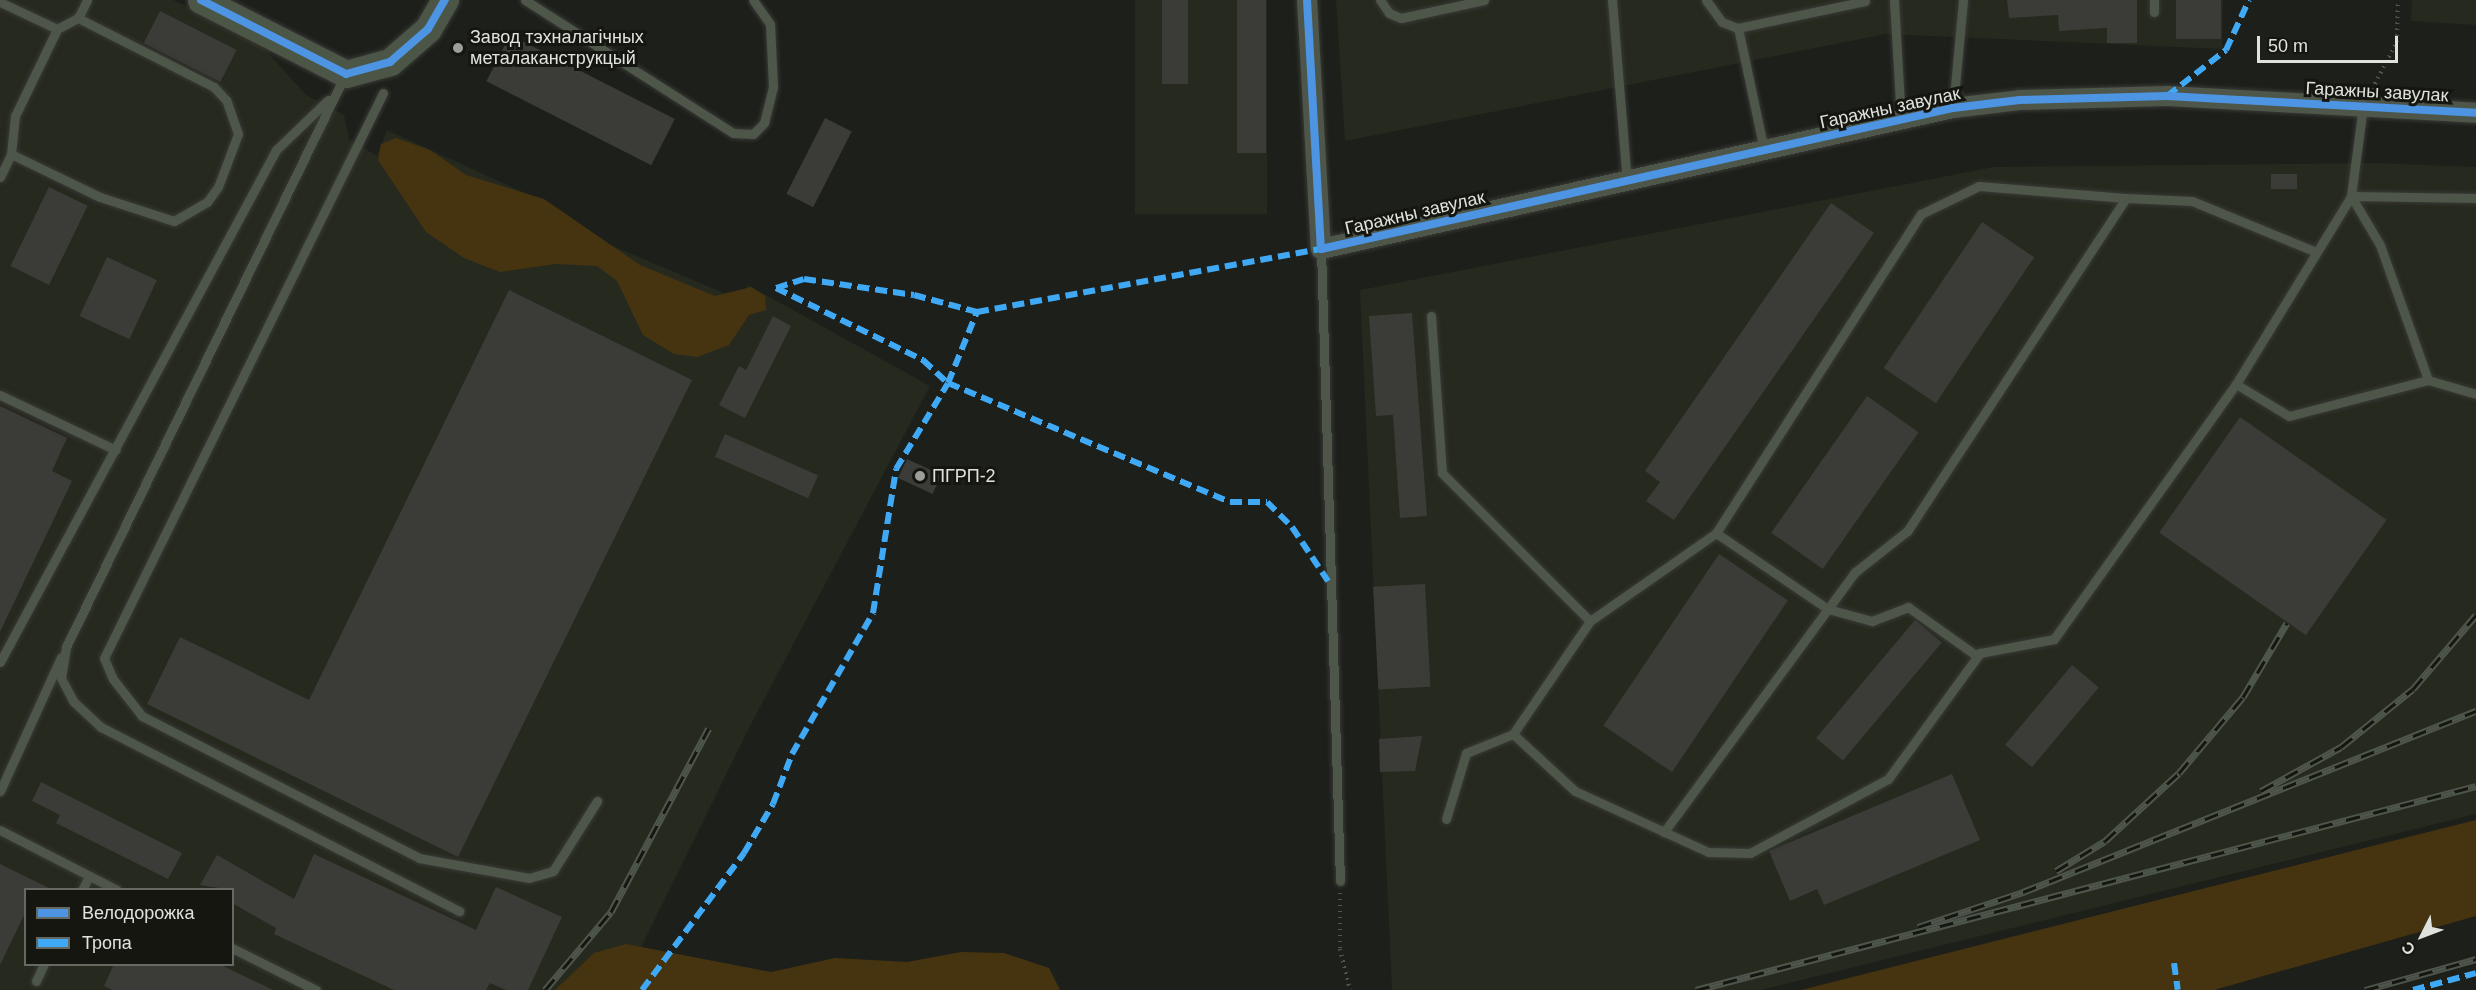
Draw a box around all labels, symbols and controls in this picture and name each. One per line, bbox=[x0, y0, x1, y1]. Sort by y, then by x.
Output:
scale bar bbox=[2260, 24, 2401, 62]
place label: Завод тэхналагічных металаканструкцый bbox=[470, 27, 644, 70]
text: 50 m bbox=[2268, 36, 2308, 56]
marker: Завод тэхналагічных металаканструкцый bbox=[451, 41, 465, 55]
street label: Гаражны завулак bbox=[2305, 77, 2449, 107]
street label: Гаражны завулак bbox=[1818, 83, 1962, 133]
street label: Гаражны завулак bbox=[1343, 186, 1487, 240]
place label: ПГРП-2 bbox=[932, 465, 996, 487]
marker: ПГРП-2 bbox=[913, 469, 927, 483]
legend bbox=[24, 888, 234, 966]
text: Велодорожка bbox=[82, 903, 194, 923]
north arrow bbox=[2392, 906, 2452, 966]
text: Тропа bbox=[82, 933, 132, 953]
text: С bbox=[2398, 938, 2418, 958]

